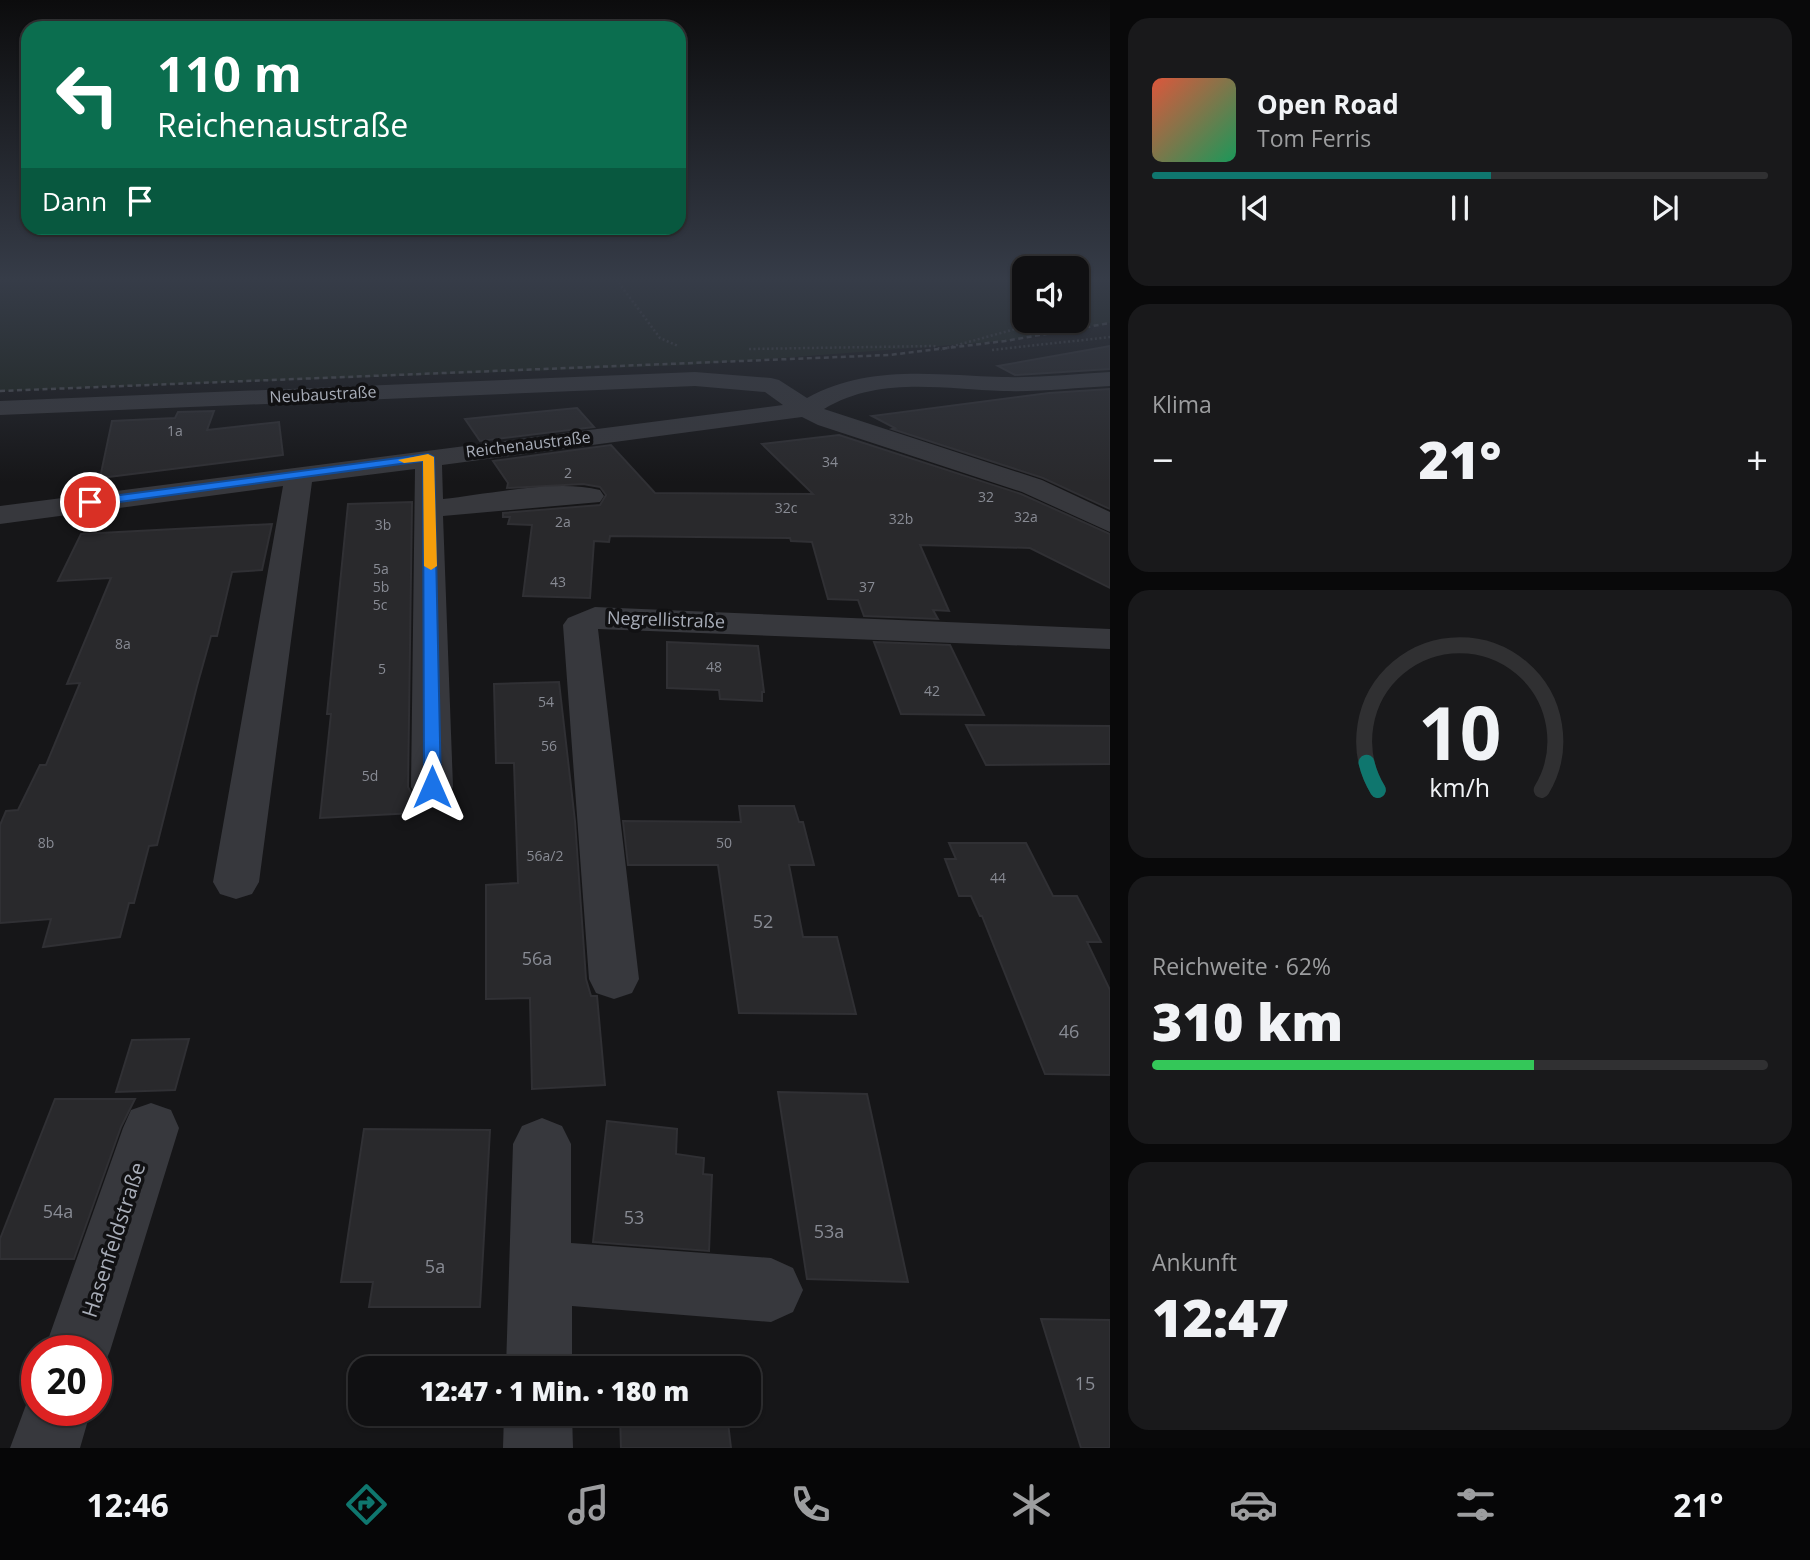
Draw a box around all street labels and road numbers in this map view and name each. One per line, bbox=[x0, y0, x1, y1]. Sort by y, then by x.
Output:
street label: Neubaustraße bbox=[269, 380, 377, 408]
street label: Reichenaustraße bbox=[464, 425, 592, 463]
street label: Negrellistraße bbox=[607, 605, 726, 633]
street label: Hasenfeldstraße bbox=[75, 1159, 151, 1321]

